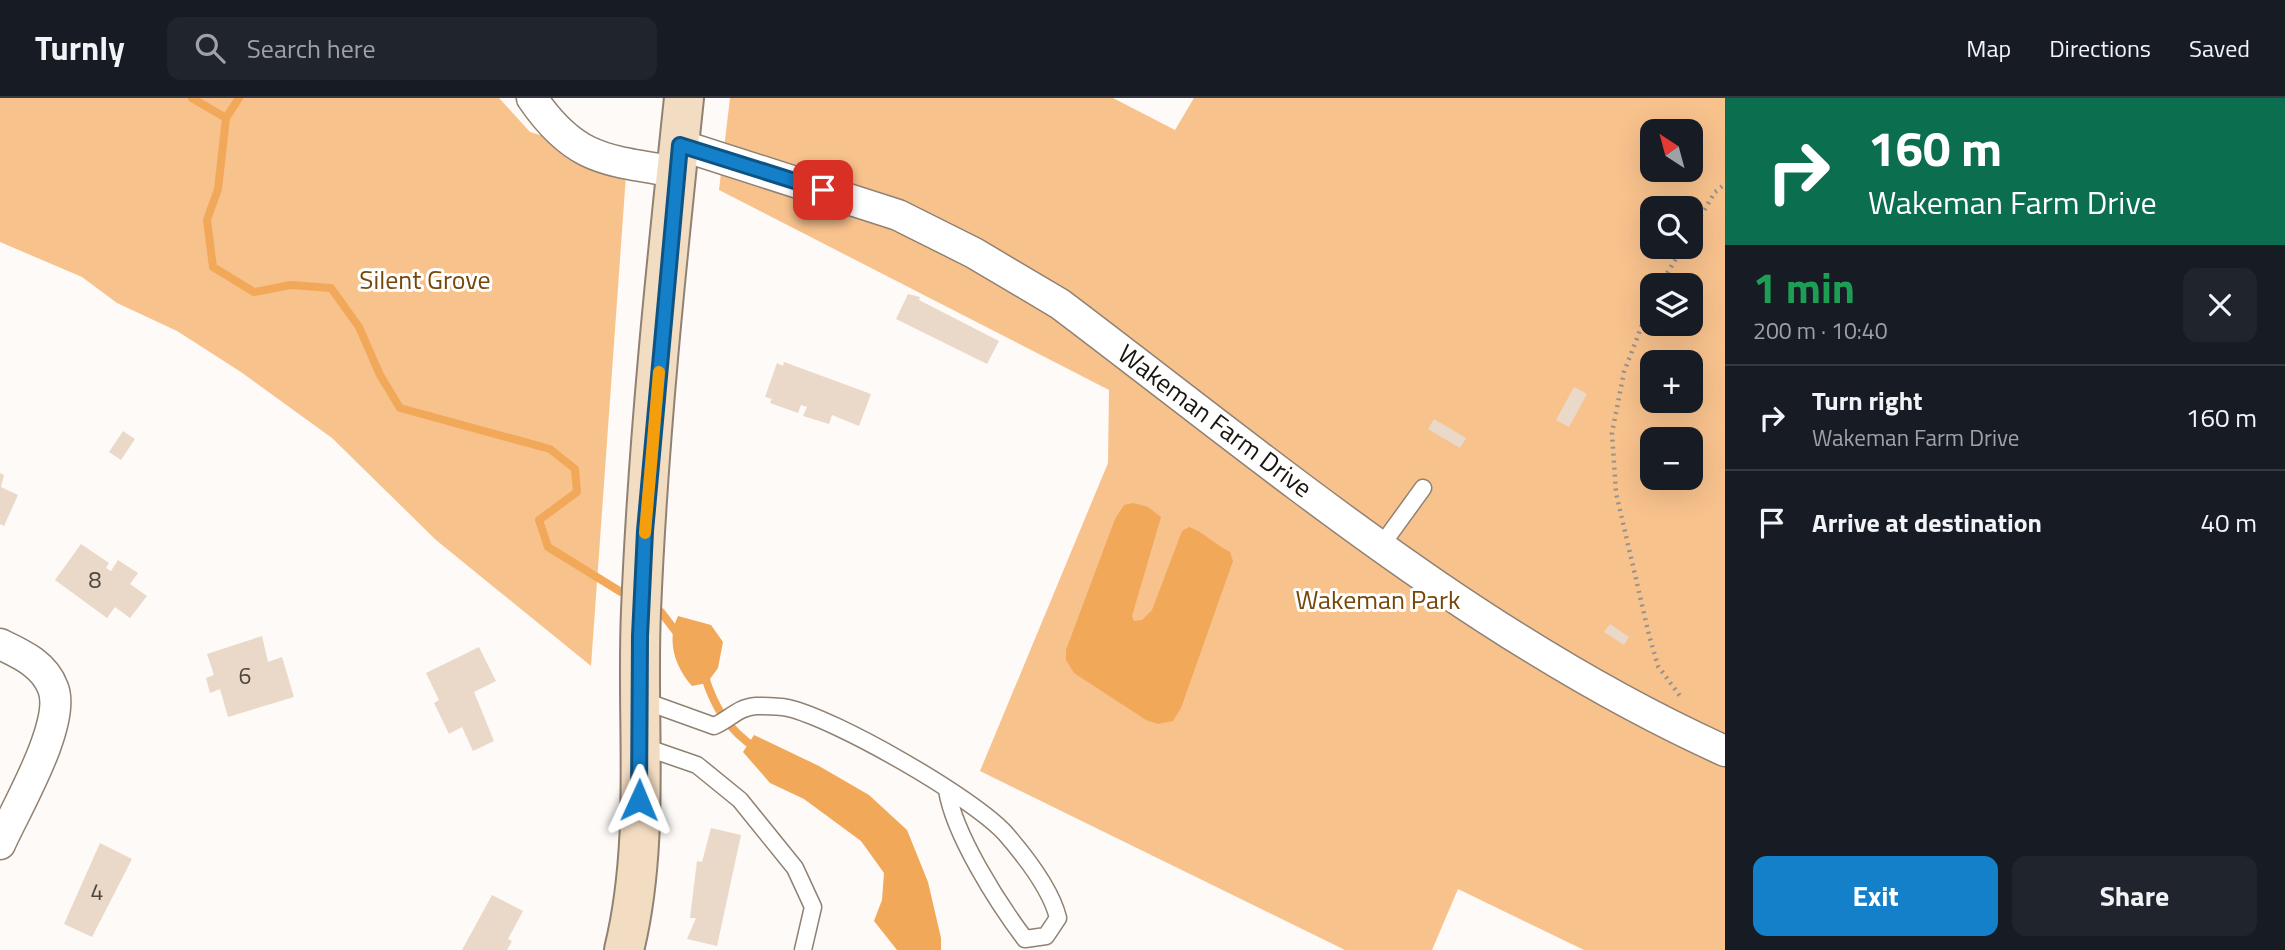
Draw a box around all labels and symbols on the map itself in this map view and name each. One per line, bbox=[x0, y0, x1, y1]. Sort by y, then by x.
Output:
north arrow bbox=[1640, 119, 1703, 182]
pin bbox=[793, 160, 853, 220]
park label: Silent Grove bbox=[359, 260, 491, 299]
street label: Wakeman Farm Drive bbox=[1110, 334, 1321, 507]
house number: 8 bbox=[89, 562, 102, 597]
park label: Wakeman Park bbox=[1295, 580, 1461, 619]
house number: 6 bbox=[239, 658, 251, 693]
position arrow bbox=[602, 763, 676, 837]
house number: 4 bbox=[91, 874, 103, 909]

